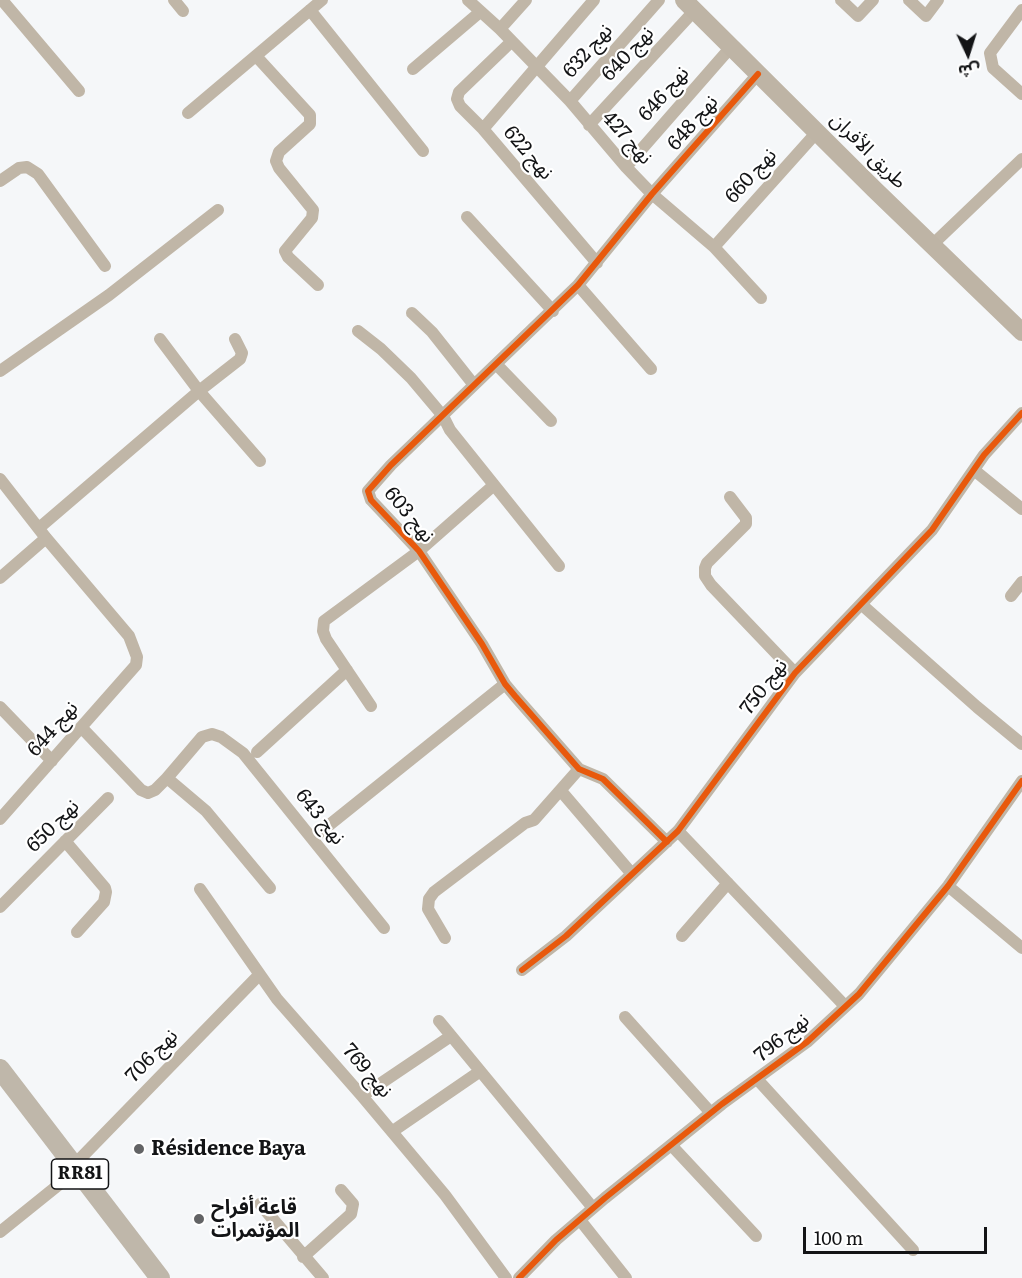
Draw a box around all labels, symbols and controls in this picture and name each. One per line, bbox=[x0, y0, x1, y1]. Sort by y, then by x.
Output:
street label: نهج 632 bbox=[558, 19, 618, 83]
street label: نهج 640 bbox=[597, 22, 659, 86]
north arrow bbox=[938, 24, 998, 84]
text: ش bbox=[957, 59, 981, 85]
street label: نهج 646 bbox=[634, 62, 694, 126]
street label: نهج 648 bbox=[663, 90, 723, 156]
street label: نهج 427 bbox=[597, 106, 657, 170]
street label: طريق الأفران bbox=[825, 108, 911, 194]
street label: نهج 622 bbox=[498, 121, 558, 185]
street label: نهج 660 bbox=[720, 144, 782, 208]
street label: نهج 603 bbox=[379, 482, 439, 548]
street label: نهج 750 bbox=[735, 654, 793, 720]
street label: نهج 644 bbox=[23, 696, 83, 762]
street label: نهج 643 bbox=[290, 784, 350, 850]
street label: نهج 650 bbox=[22, 795, 84, 857]
street label: نهج 796 bbox=[750, 1009, 814, 1067]
street label: نهج 706 bbox=[121, 1024, 183, 1088]
street label: نهج 769 bbox=[337, 1039, 397, 1103]
place label: Résidence Baya bbox=[151, 1137, 306, 1161]
marker: Résidence Baya bbox=[132, 1142, 146, 1156]
road number: RR81 bbox=[52, 1159, 109, 1189]
place label: قاعة أفراح المؤتمرات bbox=[211, 1196, 299, 1243]
marker: قاعة أفراح المؤتمرات bbox=[192, 1212, 206, 1226]
scale bar bbox=[806, 1215, 990, 1253]
text: 100 m bbox=[814, 1224, 863, 1251]

